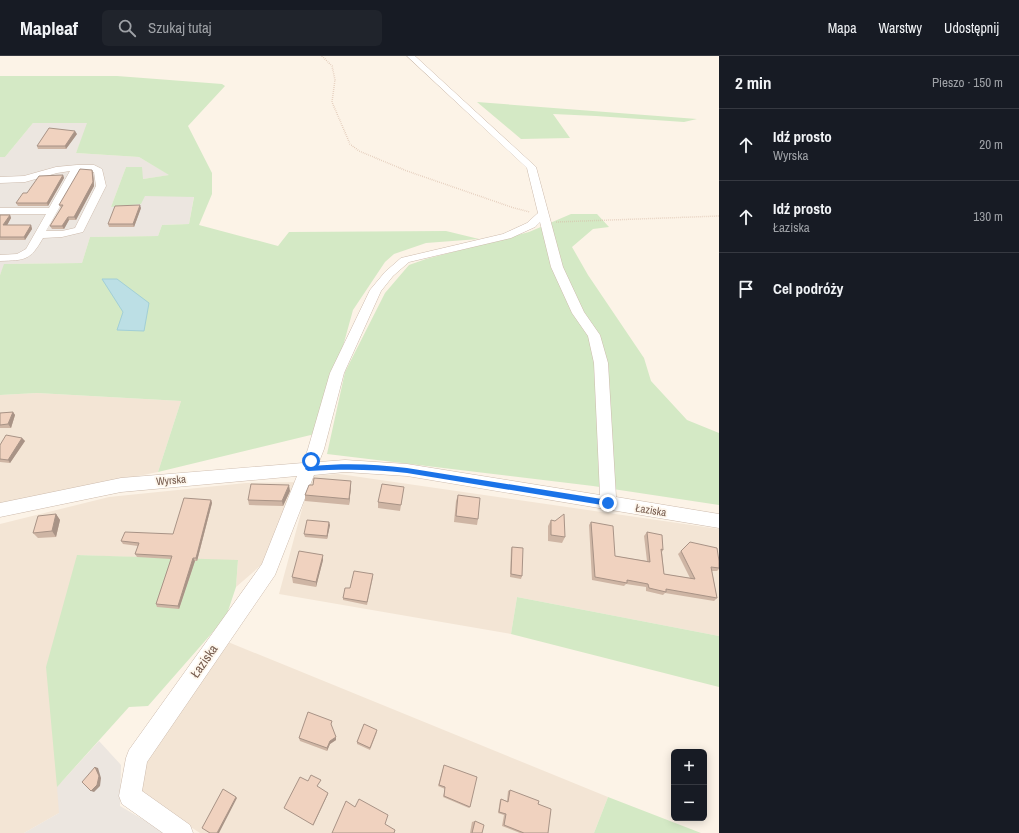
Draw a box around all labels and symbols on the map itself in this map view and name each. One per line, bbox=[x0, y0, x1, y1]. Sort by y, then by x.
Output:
route start bbox=[302, 452, 320, 470]
street label: Wyrska bbox=[155, 472, 187, 488]
route end bbox=[599, 494, 617, 512]
street label: Łaziska bbox=[635, 501, 667, 519]
street label: Łaziska bbox=[186, 641, 222, 681]

